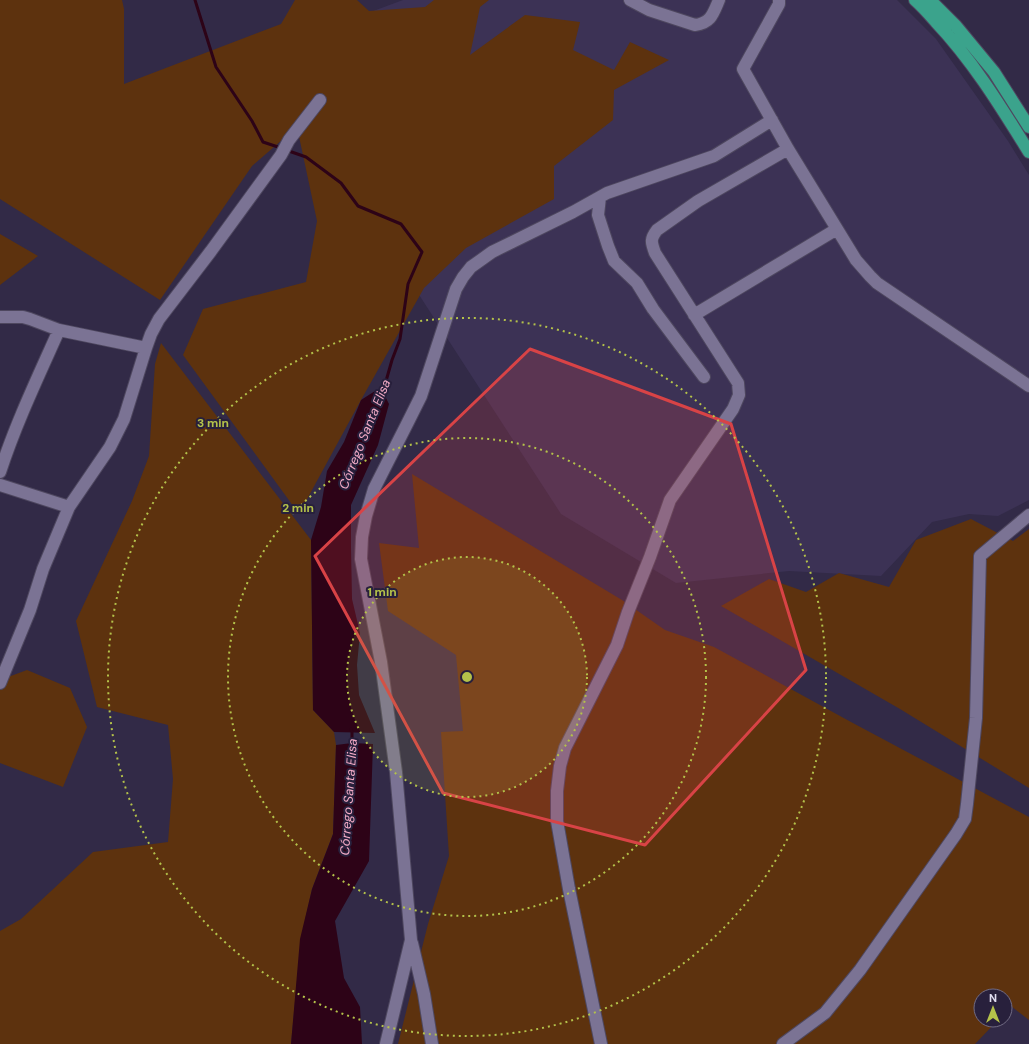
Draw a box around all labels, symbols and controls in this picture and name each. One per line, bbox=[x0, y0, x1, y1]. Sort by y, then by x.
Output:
water label: Córrego Santa Elisa bbox=[335, 377, 394, 492]
text: 3 min bbox=[197, 415, 229, 431]
text: 2 min bbox=[282, 500, 314, 516]
text: 1 min bbox=[367, 584, 397, 600]
centre of rings bbox=[460, 670, 474, 684]
water label: Córrego Santa Elisa bbox=[336, 738, 361, 856]
north arrow bbox=[973, 988, 1013, 1028]
text: N bbox=[989, 991, 997, 1005]

